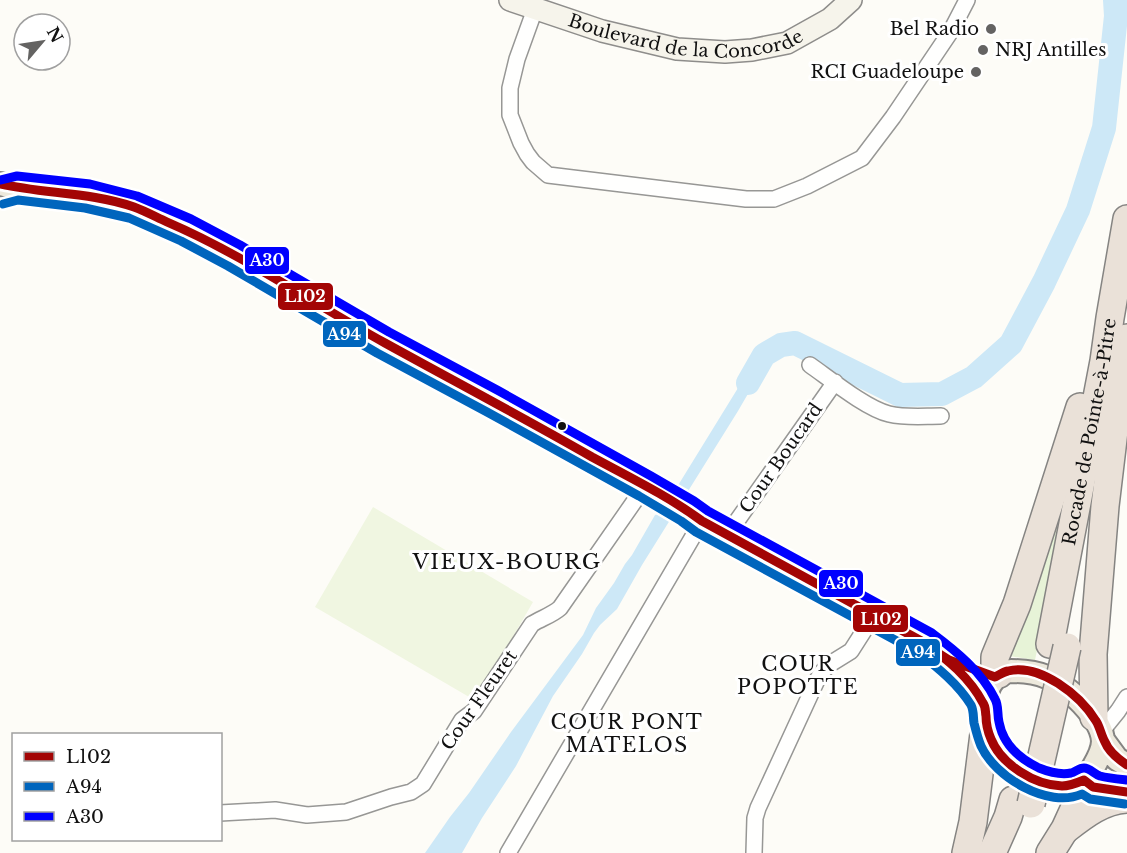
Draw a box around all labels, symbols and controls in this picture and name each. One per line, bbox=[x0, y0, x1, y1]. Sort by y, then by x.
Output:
street label: Boulevard de la Concorde bbox=[565, 9, 807, 63]
north arrow bbox=[12, 12, 72, 72]
place label: Bel Radio bbox=[890, 18, 979, 40]
marker: Bel Radio bbox=[984, 22, 998, 36]
text: N bbox=[43, 23, 68, 46]
place label: NRJ Antilles bbox=[995, 39, 1106, 61]
marker: NRJ Antilles bbox=[976, 43, 990, 57]
place label: RCI Guadeloupe bbox=[811, 61, 964, 83]
marker: RCI Guadeloupe bbox=[969, 65, 983, 79]
line badge: A30 bbox=[244, 246, 290, 275]
text: A30 bbox=[248, 250, 285, 270]
line badge: L102 bbox=[277, 282, 334, 311]
text: L102 bbox=[284, 286, 326, 306]
street label: Rocade de Pointe-à-Pitre bbox=[1058, 317, 1121, 547]
line badge: A94 bbox=[322, 320, 367, 348]
text: A94 bbox=[326, 324, 361, 344]
street label: Cour Boucard bbox=[735, 399, 827, 517]
unlabelled marker bbox=[556, 420, 568, 432]
district label: VIEUX-BOURG bbox=[411, 549, 602, 575]
line badge: A30 bbox=[818, 569, 864, 598]
text: A30 bbox=[822, 573, 859, 593]
line badge: L102 bbox=[852, 604, 909, 633]
text: L102 bbox=[860, 609, 902, 629]
line badge: A94 bbox=[895, 638, 941, 667]
text: A94 bbox=[900, 642, 935, 662]
street label: Cour Fleuret bbox=[436, 645, 522, 754]
district label: COUR POPOTTE bbox=[737, 652, 859, 699]
district label: COUR PONT MATELOS bbox=[551, 710, 703, 757]
legend bbox=[12, 733, 222, 841]
text: L102 bbox=[66, 746, 111, 768]
text: A94 bbox=[65, 776, 102, 798]
text: A30 bbox=[65, 806, 104, 828]

